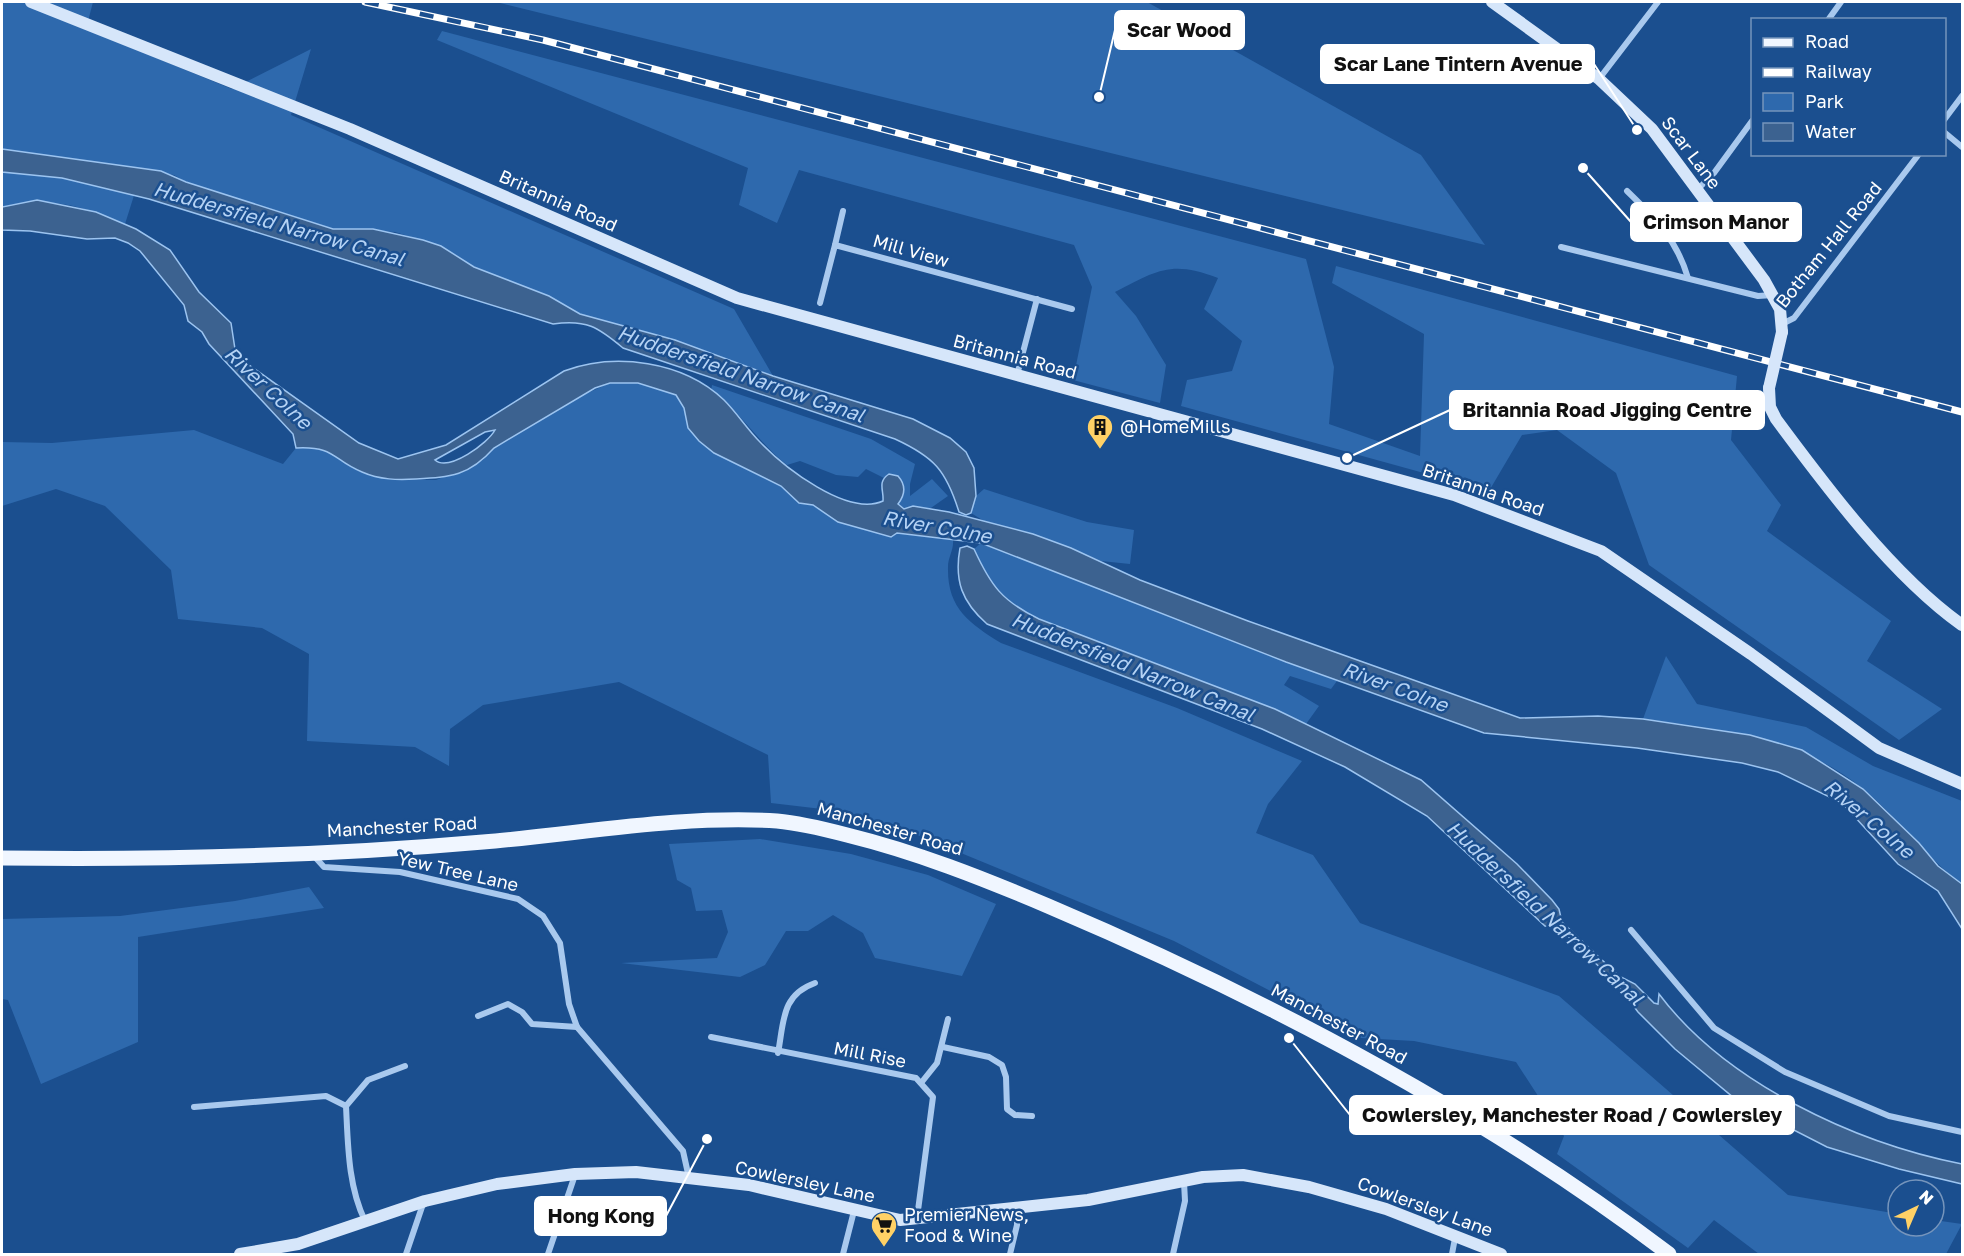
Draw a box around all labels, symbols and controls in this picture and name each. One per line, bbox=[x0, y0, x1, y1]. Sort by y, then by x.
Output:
callout: Scar Wood bbox=[1115, 11, 1244, 49]
text: Scar Wood bbox=[1127, 17, 1231, 41]
legend bbox=[1751, 18, 1946, 156]
text: Road bbox=[1805, 30, 1849, 52]
callout: Scar Lane Tintern Avenue bbox=[1321, 45, 1594, 83]
text: Scar Lane Tintern Avenue bbox=[1334, 51, 1583, 75]
text: Railway bbox=[1805, 60, 1872, 82]
text: Park bbox=[1805, 90, 1844, 112]
street label: Scar Lane bbox=[1657, 112, 1726, 193]
text: Water bbox=[1805, 120, 1856, 142]
street label: Britannia Road bbox=[496, 164, 621, 236]
water label: Huddersfield Narrow Canal bbox=[151, 176, 408, 270]
street label: Botham Hall Road bbox=[1771, 177, 1886, 312]
callout: Crimson Manor bbox=[1631, 203, 1801, 241]
text: Crimson Manor bbox=[1643, 209, 1789, 233]
street label: Mill View bbox=[871, 229, 952, 271]
water label: Huddersfield Narrow Canal bbox=[615, 319, 868, 427]
street label: Britannia Road bbox=[951, 329, 1079, 383]
water label: River Colne bbox=[220, 341, 318, 435]
callout: Britannia Road Jigging Centre bbox=[1450, 391, 1764, 429]
text: Britannia Road Jigging Centre bbox=[1462, 397, 1752, 421]
building icon: @HomeMills bbox=[1085, 412, 1115, 450]
place label: @HomeMills bbox=[1120, 415, 1231, 437]
street label: Britannia Road bbox=[1420, 458, 1547, 520]
water label: River Colne bbox=[881, 505, 995, 548]
water label: Huddersfield Narrow Canal bbox=[1009, 606, 1259, 726]
water label: River Colne bbox=[1340, 656, 1452, 717]
water label: River Colne bbox=[1820, 774, 1921, 864]
street label: Manchester Road bbox=[815, 797, 966, 859]
street label: Manchester Road bbox=[326, 811, 478, 841]
water label: Huddersfield Narrow Canal bbox=[1443, 815, 1649, 1010]
street label: Yew Tree Lane bbox=[396, 846, 521, 896]
street label: Manchester Road bbox=[1268, 978, 1411, 1068]
street label: Mill Rise bbox=[832, 1036, 908, 1072]
callout: Cowlersley, Manchester Road / Cowlersley bbox=[1350, 1096, 1794, 1134]
text: Cowlersley, Manchester Road / Cowlersley bbox=[1362, 1102, 1782, 1126]
street label: Cowlersley Lane bbox=[733, 1155, 877, 1207]
street label: Cowlersley Lane bbox=[1355, 1171, 1496, 1241]
north arrow bbox=[1886, 1178, 1946, 1238]
text: N bbox=[1915, 1186, 1938, 1209]
callout: Hong Kong bbox=[535, 1197, 666, 1235]
text: Hong Kong bbox=[547, 1203, 655, 1227]
place label: Premier News, Food & Wine bbox=[904, 1203, 1029, 1246]
supermarket icon: Premier News, Food & Wine bbox=[869, 1210, 899, 1248]

